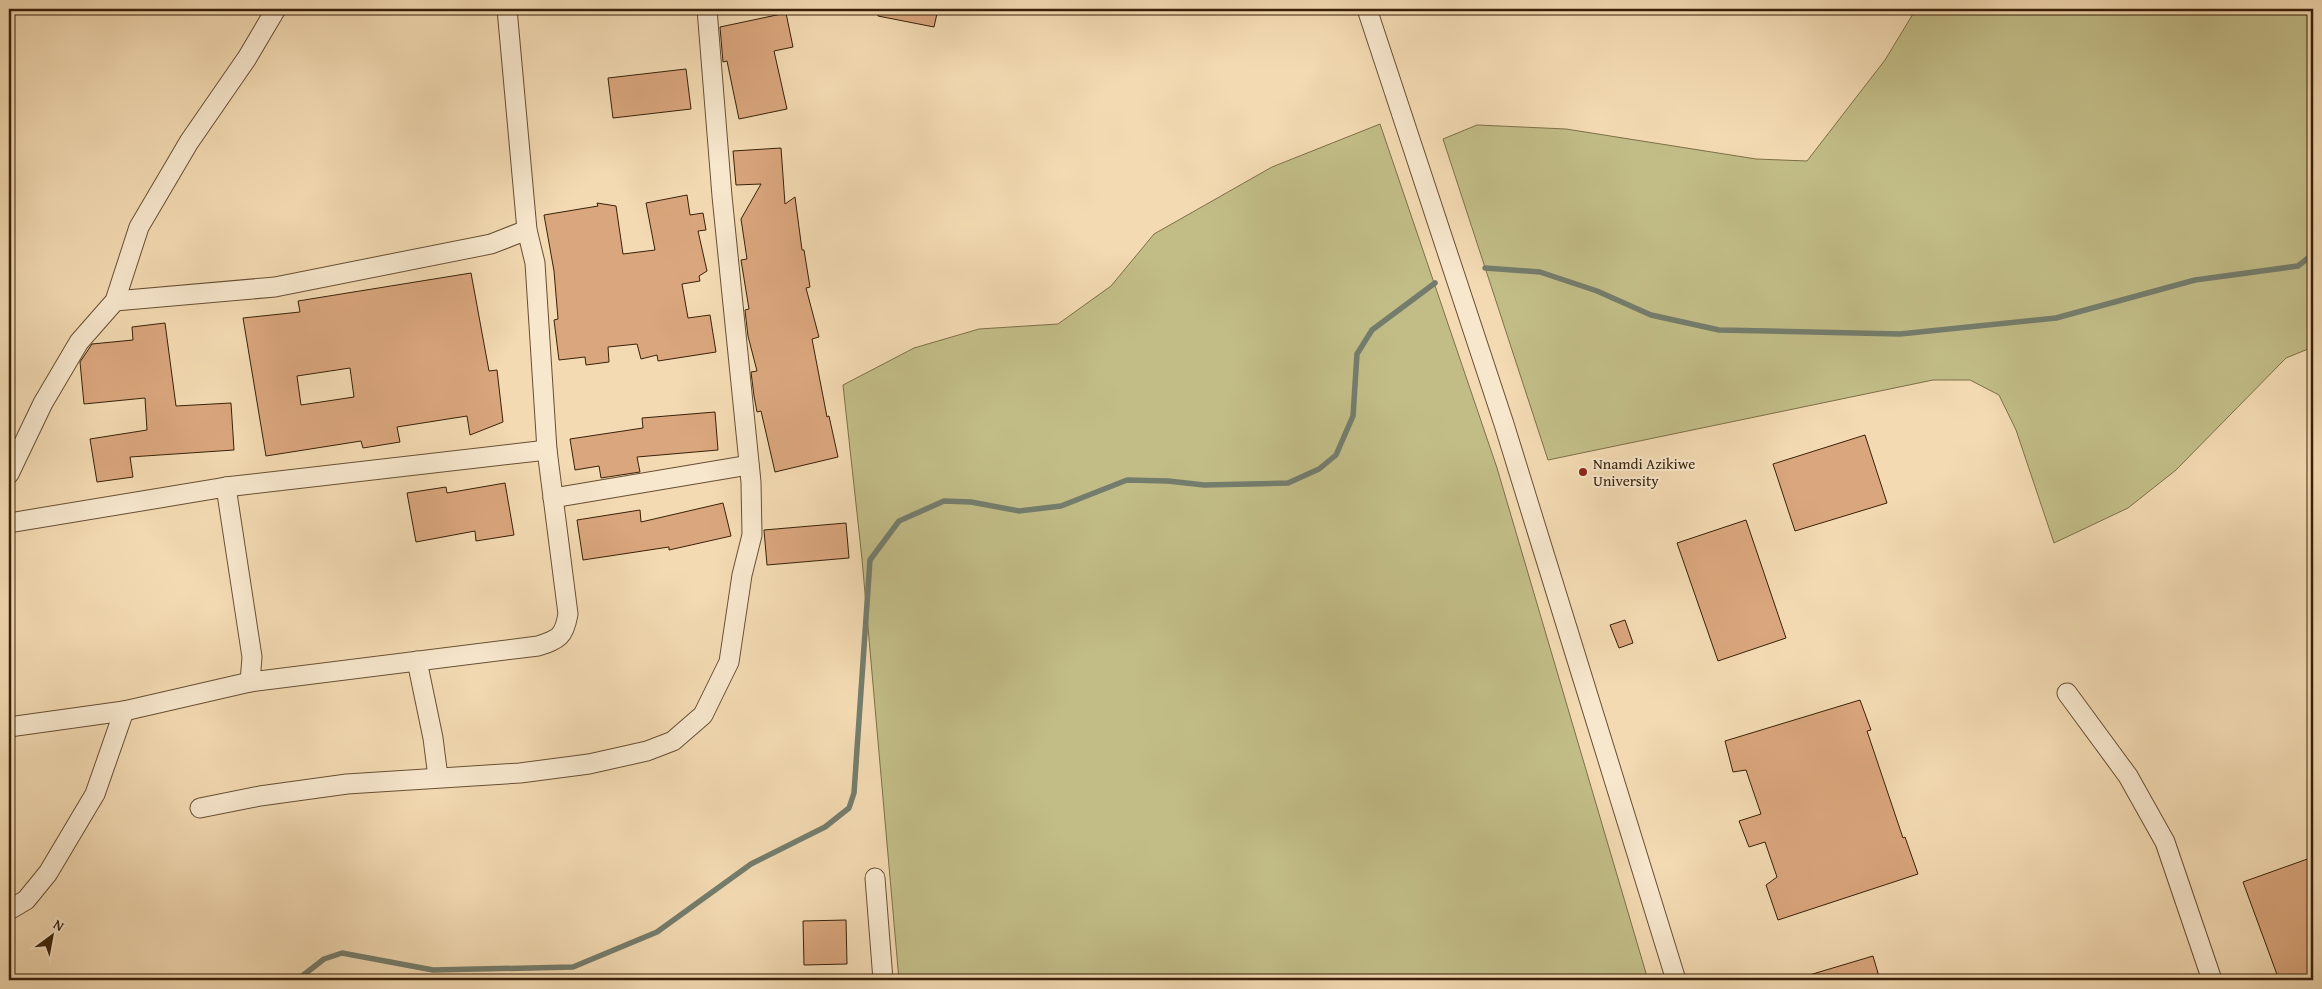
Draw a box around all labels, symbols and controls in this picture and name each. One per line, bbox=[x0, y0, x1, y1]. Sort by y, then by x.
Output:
place label: Nnamdi Azikiwe University bbox=[1593, 453, 1695, 491]
marker: Nnamdi Azikiwe University bbox=[1577, 466, 1589, 478]
north arrow bbox=[28, 912, 78, 962]
text: N bbox=[50, 914, 69, 936]

